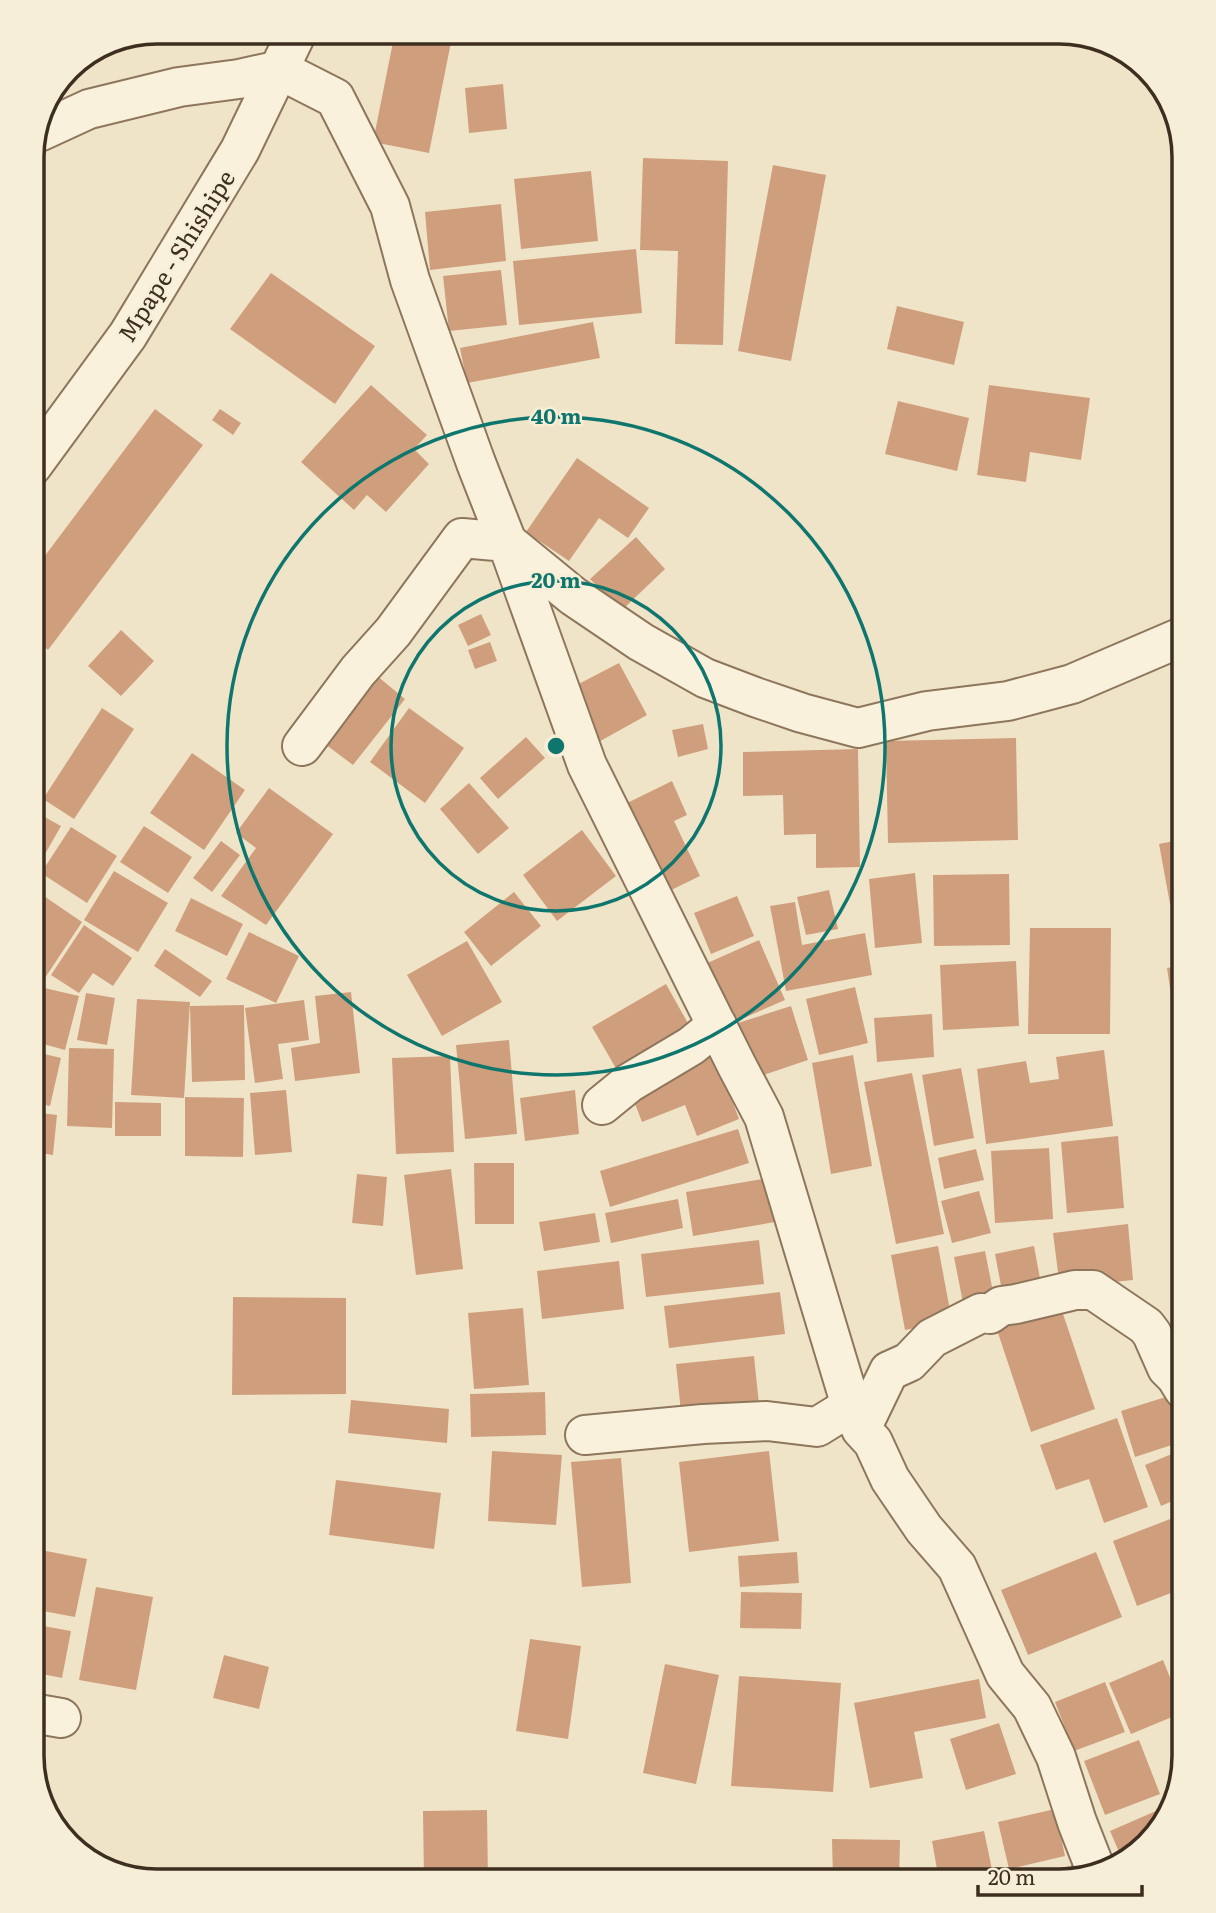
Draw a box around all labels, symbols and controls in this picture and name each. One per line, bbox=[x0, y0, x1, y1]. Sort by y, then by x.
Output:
street label: Mpape - Shishipe bbox=[108, 162, 242, 348]
text: 40 m bbox=[531, 399, 581, 430]
text: 20 m bbox=[531, 563, 581, 594]
centre of rings bbox=[544, 734, 568, 758]
scale bar bbox=[978, 1854, 1142, 1898]
text: 20 m bbox=[988, 1860, 1035, 1891]

